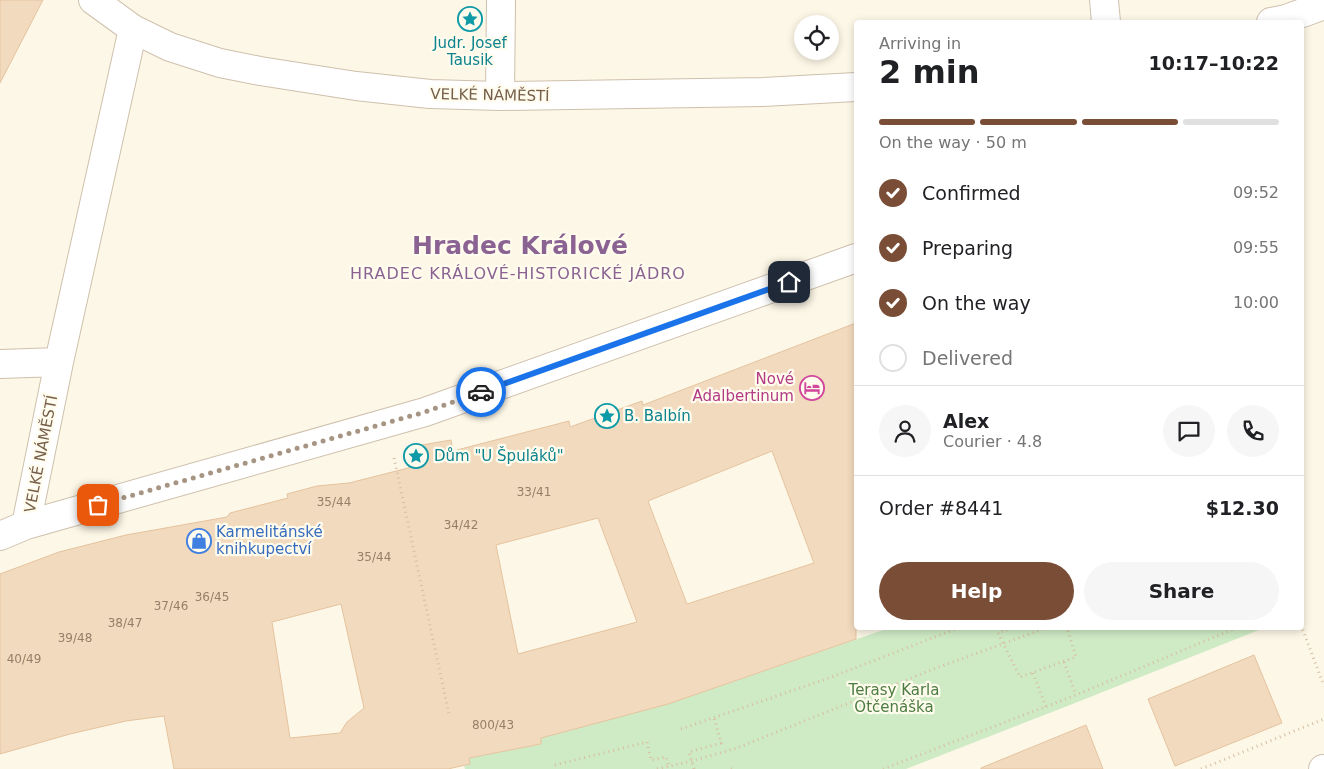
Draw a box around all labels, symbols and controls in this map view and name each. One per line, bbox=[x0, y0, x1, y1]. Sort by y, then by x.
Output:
place icon: Judr. Josef Tausik bbox=[457, 6, 483, 32]
map controls bbox=[794, 15, 839, 60]
button: locate bbox=[794, 15, 839, 60]
place label: Judr. Josef Tausik bbox=[432, 34, 508, 69]
text: Arriving in bbox=[879, 34, 961, 53]
text: 10:17–10:22 bbox=[1149, 52, 1279, 74]
text: 2 min bbox=[879, 53, 980, 91]
street label: VELKÉ NÁMĚSTÍ bbox=[430, 84, 550, 105]
text: On the way · 50 m bbox=[879, 133, 1027, 152]
icon: check bbox=[879, 179, 907, 207]
text: Confirmed bbox=[922, 182, 1021, 204]
text: 09:52 bbox=[1233, 183, 1279, 202]
district label: Hradec Králové bbox=[412, 231, 628, 260]
icon: check bbox=[879, 234, 907, 262]
text: Preparing bbox=[922, 237, 1013, 259]
text: 09:55 bbox=[1233, 238, 1279, 257]
pin bbox=[768, 261, 810, 303]
district label: HRADEC KRÁLOVÉ-HISTORICKÉ JÁDRO bbox=[350, 264, 686, 283]
icon: home bbox=[775, 268, 803, 296]
icon: check bbox=[879, 289, 907, 317]
text: On the way bbox=[922, 292, 1031, 314]
text: 10:00 bbox=[1233, 293, 1279, 312]
text: Delivered bbox=[922, 347, 1013, 369]
courier bbox=[456, 367, 506, 417]
place label: Nové Adalbertinum bbox=[693, 370, 794, 405]
hotel icon: Nové Adalbertinum bbox=[799, 375, 825, 401]
icon: car bbox=[467, 378, 495, 406]
street label: VELKÉ NÁMĚSTÍ bbox=[20, 394, 61, 514]
place icon: B. Balbín bbox=[594, 403, 620, 429]
button: person bbox=[879, 405, 931, 457]
button: chat bbox=[1163, 405, 1215, 457]
button: phone bbox=[1227, 405, 1279, 457]
place label: B. Balbín bbox=[624, 407, 691, 425]
text: Alex bbox=[943, 410, 989, 432]
text: Courier · 4.8 bbox=[943, 432, 1042, 451]
place icon: Dům "U Špuláků" bbox=[403, 443, 429, 469]
place label: Dům "U Špuláků" bbox=[434, 446, 564, 465]
pin bbox=[77, 484, 119, 526]
house number: 33/41 bbox=[517, 485, 551, 499]
icon: bag bbox=[84, 491, 112, 519]
house number: 35/44 bbox=[317, 495, 351, 509]
text: Order #8441 bbox=[879, 497, 1003, 519]
text: $12.30 bbox=[1206, 497, 1279, 519]
house number: 34/42 bbox=[444, 518, 478, 532]
place label: Karmelitánské knihkupectví bbox=[216, 523, 323, 558]
shop icon: Karmelitánské knihkupectví bbox=[186, 528, 212, 554]
house number: 35/44 bbox=[357, 550, 391, 564]
button: Help bbox=[879, 562, 1074, 620]
button: Share bbox=[1084, 562, 1279, 620]
house number: 36/45 bbox=[195, 590, 229, 604]
house number: 37/46 bbox=[154, 599, 188, 613]
house number: 38/47 bbox=[108, 616, 142, 630]
house number: 39/48 bbox=[58, 631, 92, 645]
house number: 40/49 bbox=[7, 652, 41, 666]
park label: Terasy Karla Otčenáška bbox=[848, 681, 939, 716]
house number: 800/43 bbox=[472, 718, 514, 732]

